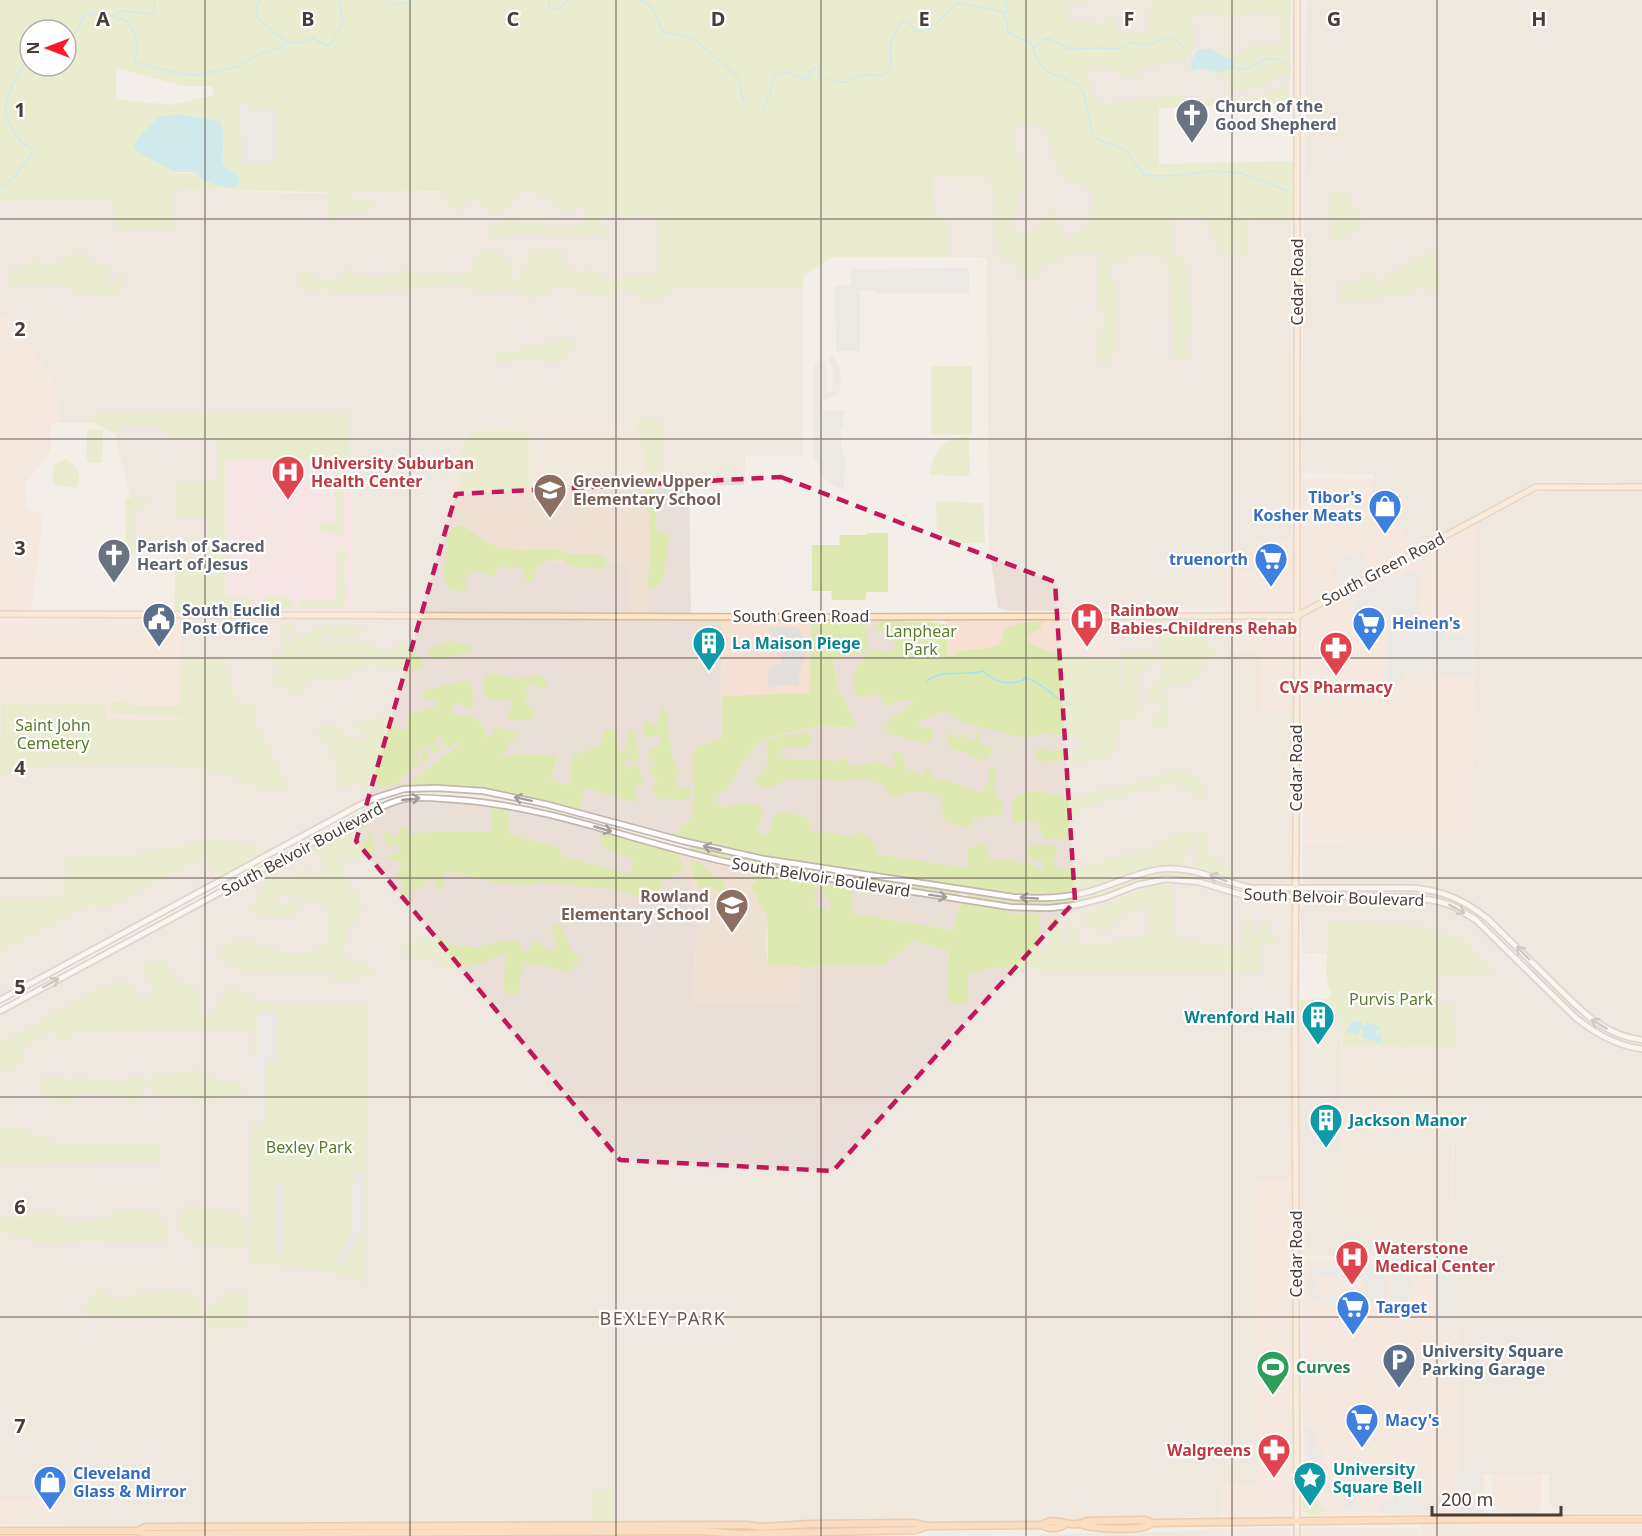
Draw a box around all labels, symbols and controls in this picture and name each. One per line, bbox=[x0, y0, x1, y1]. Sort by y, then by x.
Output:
text: A bbox=[96, 5, 110, 32]
text: B bbox=[301, 5, 315, 32]
text: C bbox=[507, 5, 520, 32]
text: D bbox=[711, 5, 725, 32]
text: E bbox=[918, 5, 930, 32]
text: F bbox=[1124, 5, 1134, 32]
text: G bbox=[1327, 5, 1341, 32]
text: H bbox=[1531, 5, 1547, 32]
north arrow bbox=[18, 18, 78, 78]
text: N bbox=[22, 41, 44, 55]
place label: Church of the Good Shepherd bbox=[1215, 95, 1337, 135]
text: 1 bbox=[14, 96, 26, 123]
church icon: Church of the Good Shepherd bbox=[1174, 97, 1210, 144]
street label: Cedar Road bbox=[1286, 238, 1308, 326]
text: 2 bbox=[14, 315, 26, 342]
place label: University Suburban Health Center bbox=[311, 452, 474, 492]
hospital icon: University Suburban Health Center bbox=[270, 454, 306, 501]
place label: Greenview Upper Elementary School bbox=[573, 470, 721, 510]
school or university icon: Greenview Upper Elementary School bbox=[532, 472, 568, 519]
place label: Tibor's Kosher Meats bbox=[1253, 486, 1362, 526]
shop icon: Tibor's Kosher Meats bbox=[1367, 488, 1403, 535]
street label: South Green Road bbox=[1317, 527, 1449, 611]
text: 3 bbox=[14, 534, 26, 561]
place label: Parish of Sacred Heart of Jesus bbox=[137, 535, 265, 575]
church icon: Parish of Sacred Heart of Jesus bbox=[96, 537, 132, 584]
supermarket icon: truenorth bbox=[1253, 541, 1289, 588]
place label: truenorth bbox=[1169, 548, 1248, 570]
place label: South Euclid Post Office bbox=[182, 599, 280, 639]
place label: Rainbow Babies-Childrens Rehab bbox=[1110, 599, 1297, 639]
public building icon: South Euclid Post Office bbox=[141, 601, 177, 648]
hospital icon: Rainbow Babies-Childrens Rehab bbox=[1069, 601, 1105, 648]
street label: South Green Road bbox=[733, 605, 869, 627]
supermarket icon: Heinen's bbox=[1351, 605, 1387, 652]
place label: Heinen's bbox=[1392, 612, 1461, 634]
park label: Lanphear Park bbox=[885, 620, 957, 660]
building icon: La Maison Piege bbox=[691, 625, 727, 672]
pharmacy icon: CVS Pharmacy bbox=[1318, 630, 1354, 677]
place label: La Maison Piege bbox=[732, 632, 861, 654]
place label: CVS Pharmacy bbox=[1279, 676, 1394, 698]
park label: Saint John Cemetery bbox=[15, 714, 91, 754]
street label: Cedar Road bbox=[1285, 724, 1307, 812]
text: 4 bbox=[14, 754, 26, 781]
one-way arrow bbox=[401, 793, 420, 804]
one-way arrow bbox=[514, 793, 533, 804]
street label: South Belvoir Boulevard bbox=[217, 797, 387, 901]
one-way arrow bbox=[593, 824, 612, 836]
one-way arrow bbox=[703, 842, 722, 854]
street label: South Belvoir Boulevard bbox=[730, 852, 912, 902]
one-way arrow bbox=[1209, 872, 1228, 883]
street label: South Belvoir Boulevard bbox=[1243, 883, 1425, 911]
place label: Rowland Elementary School bbox=[561, 885, 709, 925]
school or university icon: Rowland Elementary School bbox=[714, 887, 750, 934]
one-way arrow bbox=[927, 890, 947, 901]
one-way arrow bbox=[1019, 893, 1039, 904]
one-way arrow bbox=[1449, 904, 1466, 916]
one-way arrow bbox=[1515, 946, 1530, 960]
text: 5 bbox=[14, 973, 26, 1000]
one-way arrow bbox=[42, 977, 60, 988]
park label: Purvis Park bbox=[1349, 988, 1433, 1010]
building icon: Wrenford Hall bbox=[1300, 999, 1336, 1046]
place label: Wrenford Hall bbox=[1184, 1006, 1295, 1028]
one-way arrow bbox=[1591, 1018, 1608, 1030]
building icon: Jackson Manor bbox=[1308, 1102, 1344, 1149]
place label: Jackson Manor bbox=[1347, 1109, 1467, 1131]
park label: Bexley Park bbox=[266, 1136, 353, 1158]
text: 6 bbox=[14, 1193, 26, 1220]
street label: Cedar Road bbox=[1285, 1210, 1307, 1298]
place label: Waterstone Medical Center bbox=[1375, 1237, 1495, 1277]
hospital icon: Waterstone Medical Center bbox=[1334, 1239, 1370, 1286]
supermarket icon: Target bbox=[1335, 1289, 1371, 1336]
place label: Target bbox=[1376, 1296, 1427, 1318]
district label: BEXLEY PARK bbox=[600, 1306, 726, 1330]
place label: University Square Parking Garage bbox=[1422, 1340, 1563, 1380]
parking icon: University Square Parking Garage bbox=[1381, 1342, 1417, 1389]
sports icon: Curves bbox=[1255, 1349, 1291, 1396]
place label: Curves bbox=[1296, 1356, 1351, 1378]
supermarket icon: Macy's bbox=[1344, 1402, 1380, 1449]
place label: Macy's bbox=[1385, 1409, 1440, 1431]
text: 7 bbox=[14, 1412, 26, 1439]
pharmacy icon: Walgreens bbox=[1256, 1432, 1292, 1479]
place label: Walgreens bbox=[1167, 1439, 1251, 1461]
place label: University Square Bell bbox=[1333, 1458, 1422, 1498]
place icon: University Square Bell bbox=[1292, 1460, 1328, 1507]
place label: Cleveland Glass & Mirror bbox=[73, 1462, 186, 1502]
shop icon: Cleveland Glass & Mirror bbox=[32, 1464, 68, 1511]
scale bar bbox=[1432, 1479, 1561, 1517]
text: 200 m bbox=[1441, 1487, 1493, 1511]

